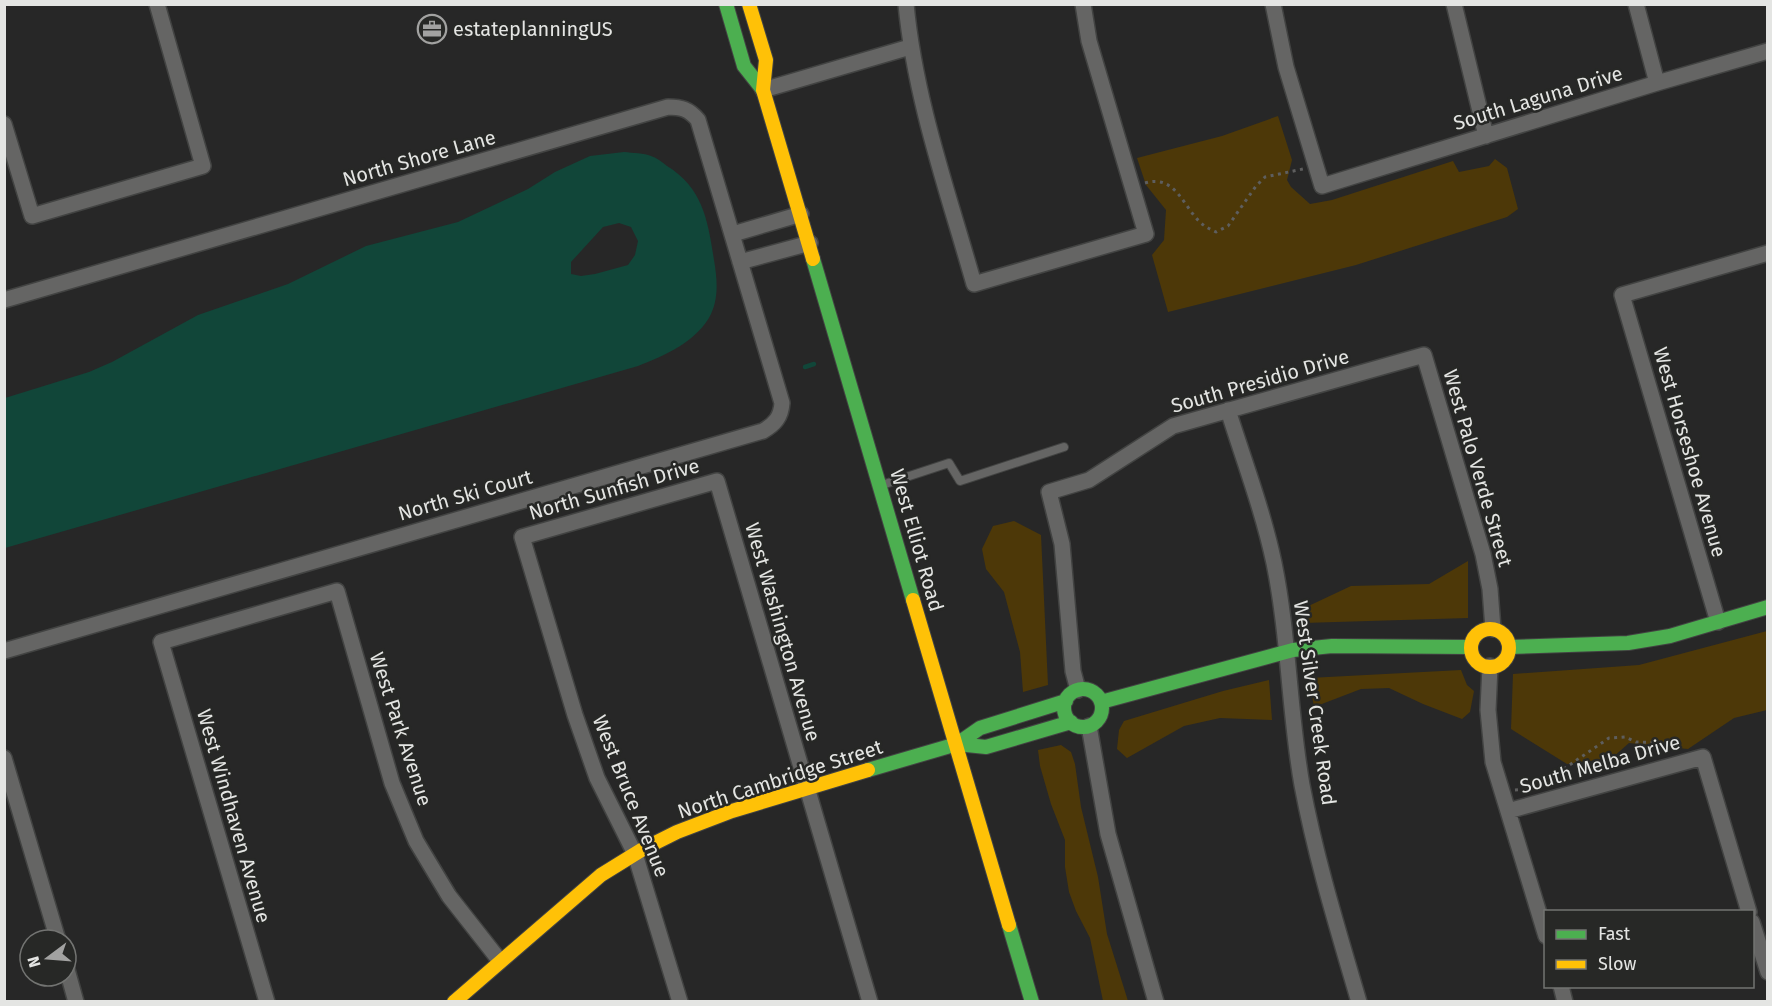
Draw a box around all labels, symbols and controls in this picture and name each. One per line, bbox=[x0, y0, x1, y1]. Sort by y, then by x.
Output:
office icon: estateplanningUS bbox=[416, 13, 448, 45]
place label: estateplanningUS bbox=[453, 17, 613, 41]
street label: South Laguna Drive bbox=[1451, 61, 1625, 135]
street label: North Shore Lane bbox=[340, 125, 498, 191]
street label: South Presidio Drive bbox=[1168, 344, 1352, 418]
street label: West Horseshoe Avenue bbox=[1649, 344, 1731, 560]
street label: West Palo Verde Street bbox=[1438, 367, 1518, 570]
street label: North Sunfish Drive bbox=[526, 453, 702, 525]
street label: North Ski Court bbox=[395, 464, 536, 526]
street label: West Elliot Road bbox=[885, 466, 949, 614]
street label: West Washington Avenue bbox=[740, 520, 826, 744]
street label: West Silver Creek Road bbox=[1289, 599, 1341, 807]
street label: West Park Avenue bbox=[365, 649, 437, 809]
street label: West Windhaven Avenue bbox=[192, 706, 276, 926]
street label: West Bruce Avenue bbox=[588, 712, 674, 880]
street label: South Melba Drive bbox=[1517, 730, 1683, 798]
street label: North Cambridge Street bbox=[674, 734, 886, 823]
legend bbox=[1544, 910, 1754, 988]
text: Fast bbox=[1598, 923, 1631, 945]
north arrow bbox=[18, 928, 78, 988]
text: Slow bbox=[1598, 953, 1637, 975]
text: N bbox=[23, 954, 45, 970]

